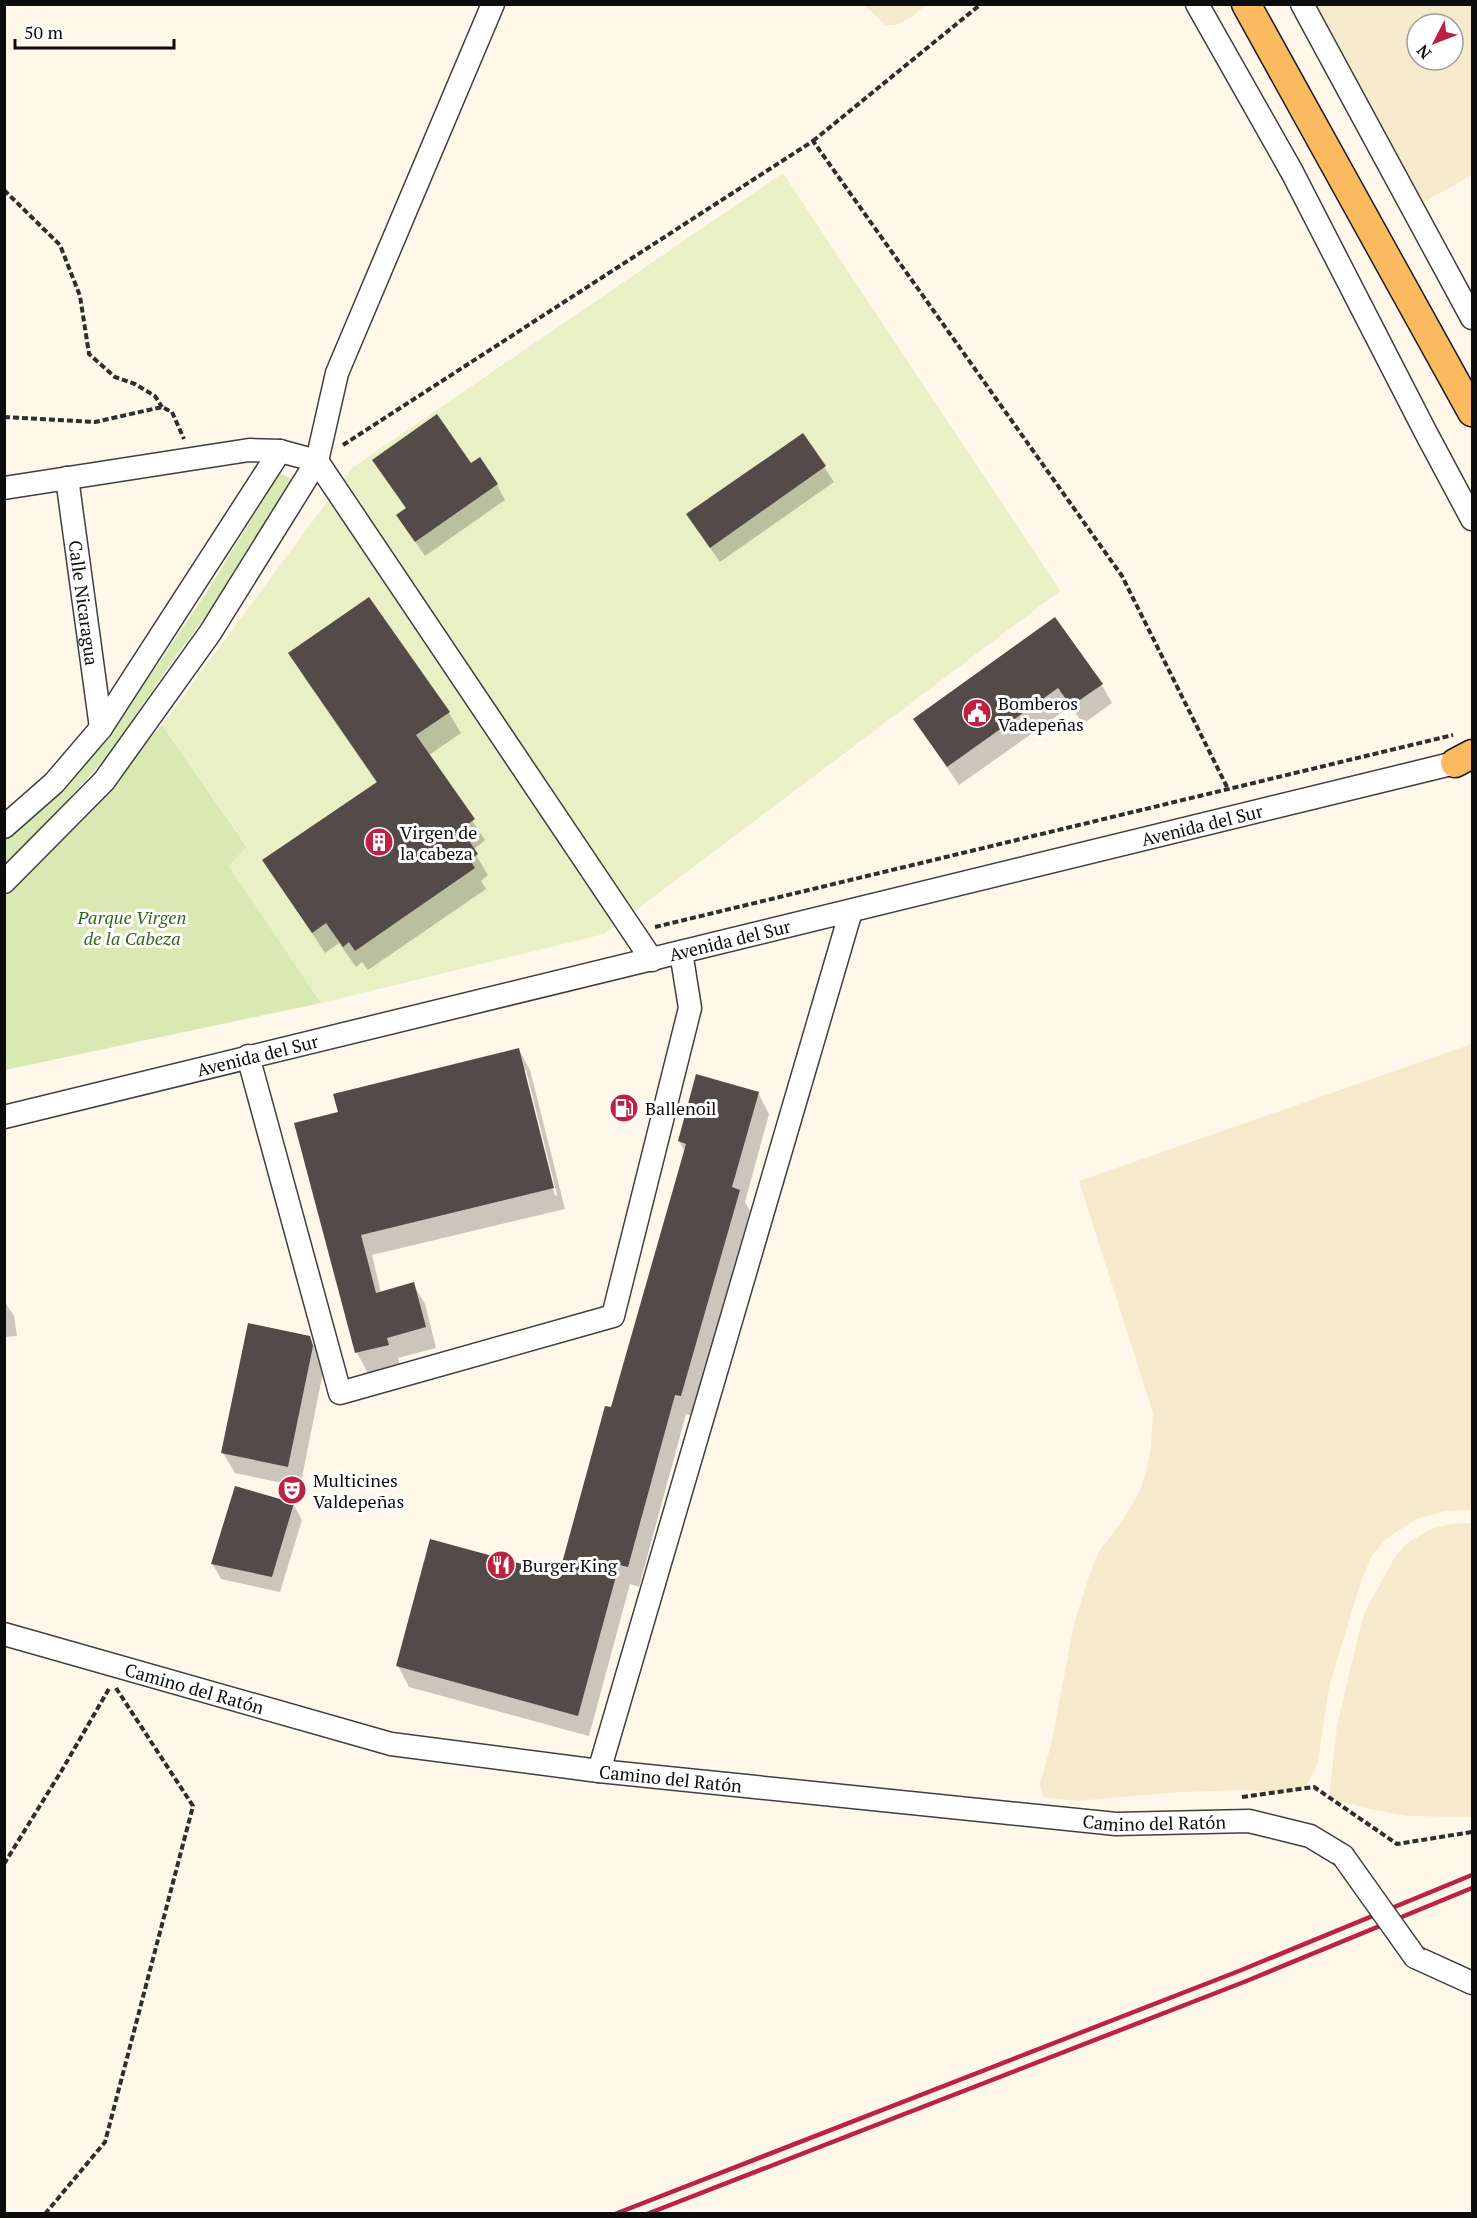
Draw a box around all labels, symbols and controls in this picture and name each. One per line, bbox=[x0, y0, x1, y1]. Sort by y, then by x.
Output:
scale bar bbox=[15, 12, 174, 50]
north arrow bbox=[1405, 12, 1465, 72]
text: 50 m bbox=[24, 20, 64, 44]
text: N bbox=[1412, 40, 1436, 64]
street label: Calle Nicaragua bbox=[64, 539, 104, 667]
place label: Bomberos Vadepeñas bbox=[998, 691, 1084, 736]
public building icon: Bomberos Vadepeñas bbox=[961, 697, 993, 729]
street label: Avenida del Sur bbox=[1139, 798, 1265, 851]
place label: Virgen de la cabeza bbox=[400, 820, 477, 865]
building icon: Virgen de la cabeza bbox=[363, 826, 395, 858]
park label: Parque Virgen de la Cabeza bbox=[77, 905, 186, 950]
street label: Avenida del Sur bbox=[667, 914, 793, 966]
street label: Avenida del Sur bbox=[194, 1029, 321, 1082]
fuel station icon: Ballenoil bbox=[608, 1092, 640, 1124]
place label: Ballenoil bbox=[645, 1096, 717, 1120]
place label: Multicines Valdepeñas bbox=[313, 1468, 404, 1513]
theatre icon: Multicines Valdepeñas bbox=[276, 1474, 308, 1506]
restaurant icon: Burger King bbox=[485, 1549, 517, 1581]
place label: Burger King bbox=[522, 1553, 618, 1577]
street label: Camino del Ratón bbox=[122, 1657, 267, 1719]
street label: Camino del Ratón bbox=[598, 1759, 743, 1798]
street label: Camino del Ratón bbox=[1081, 1809, 1226, 1836]

